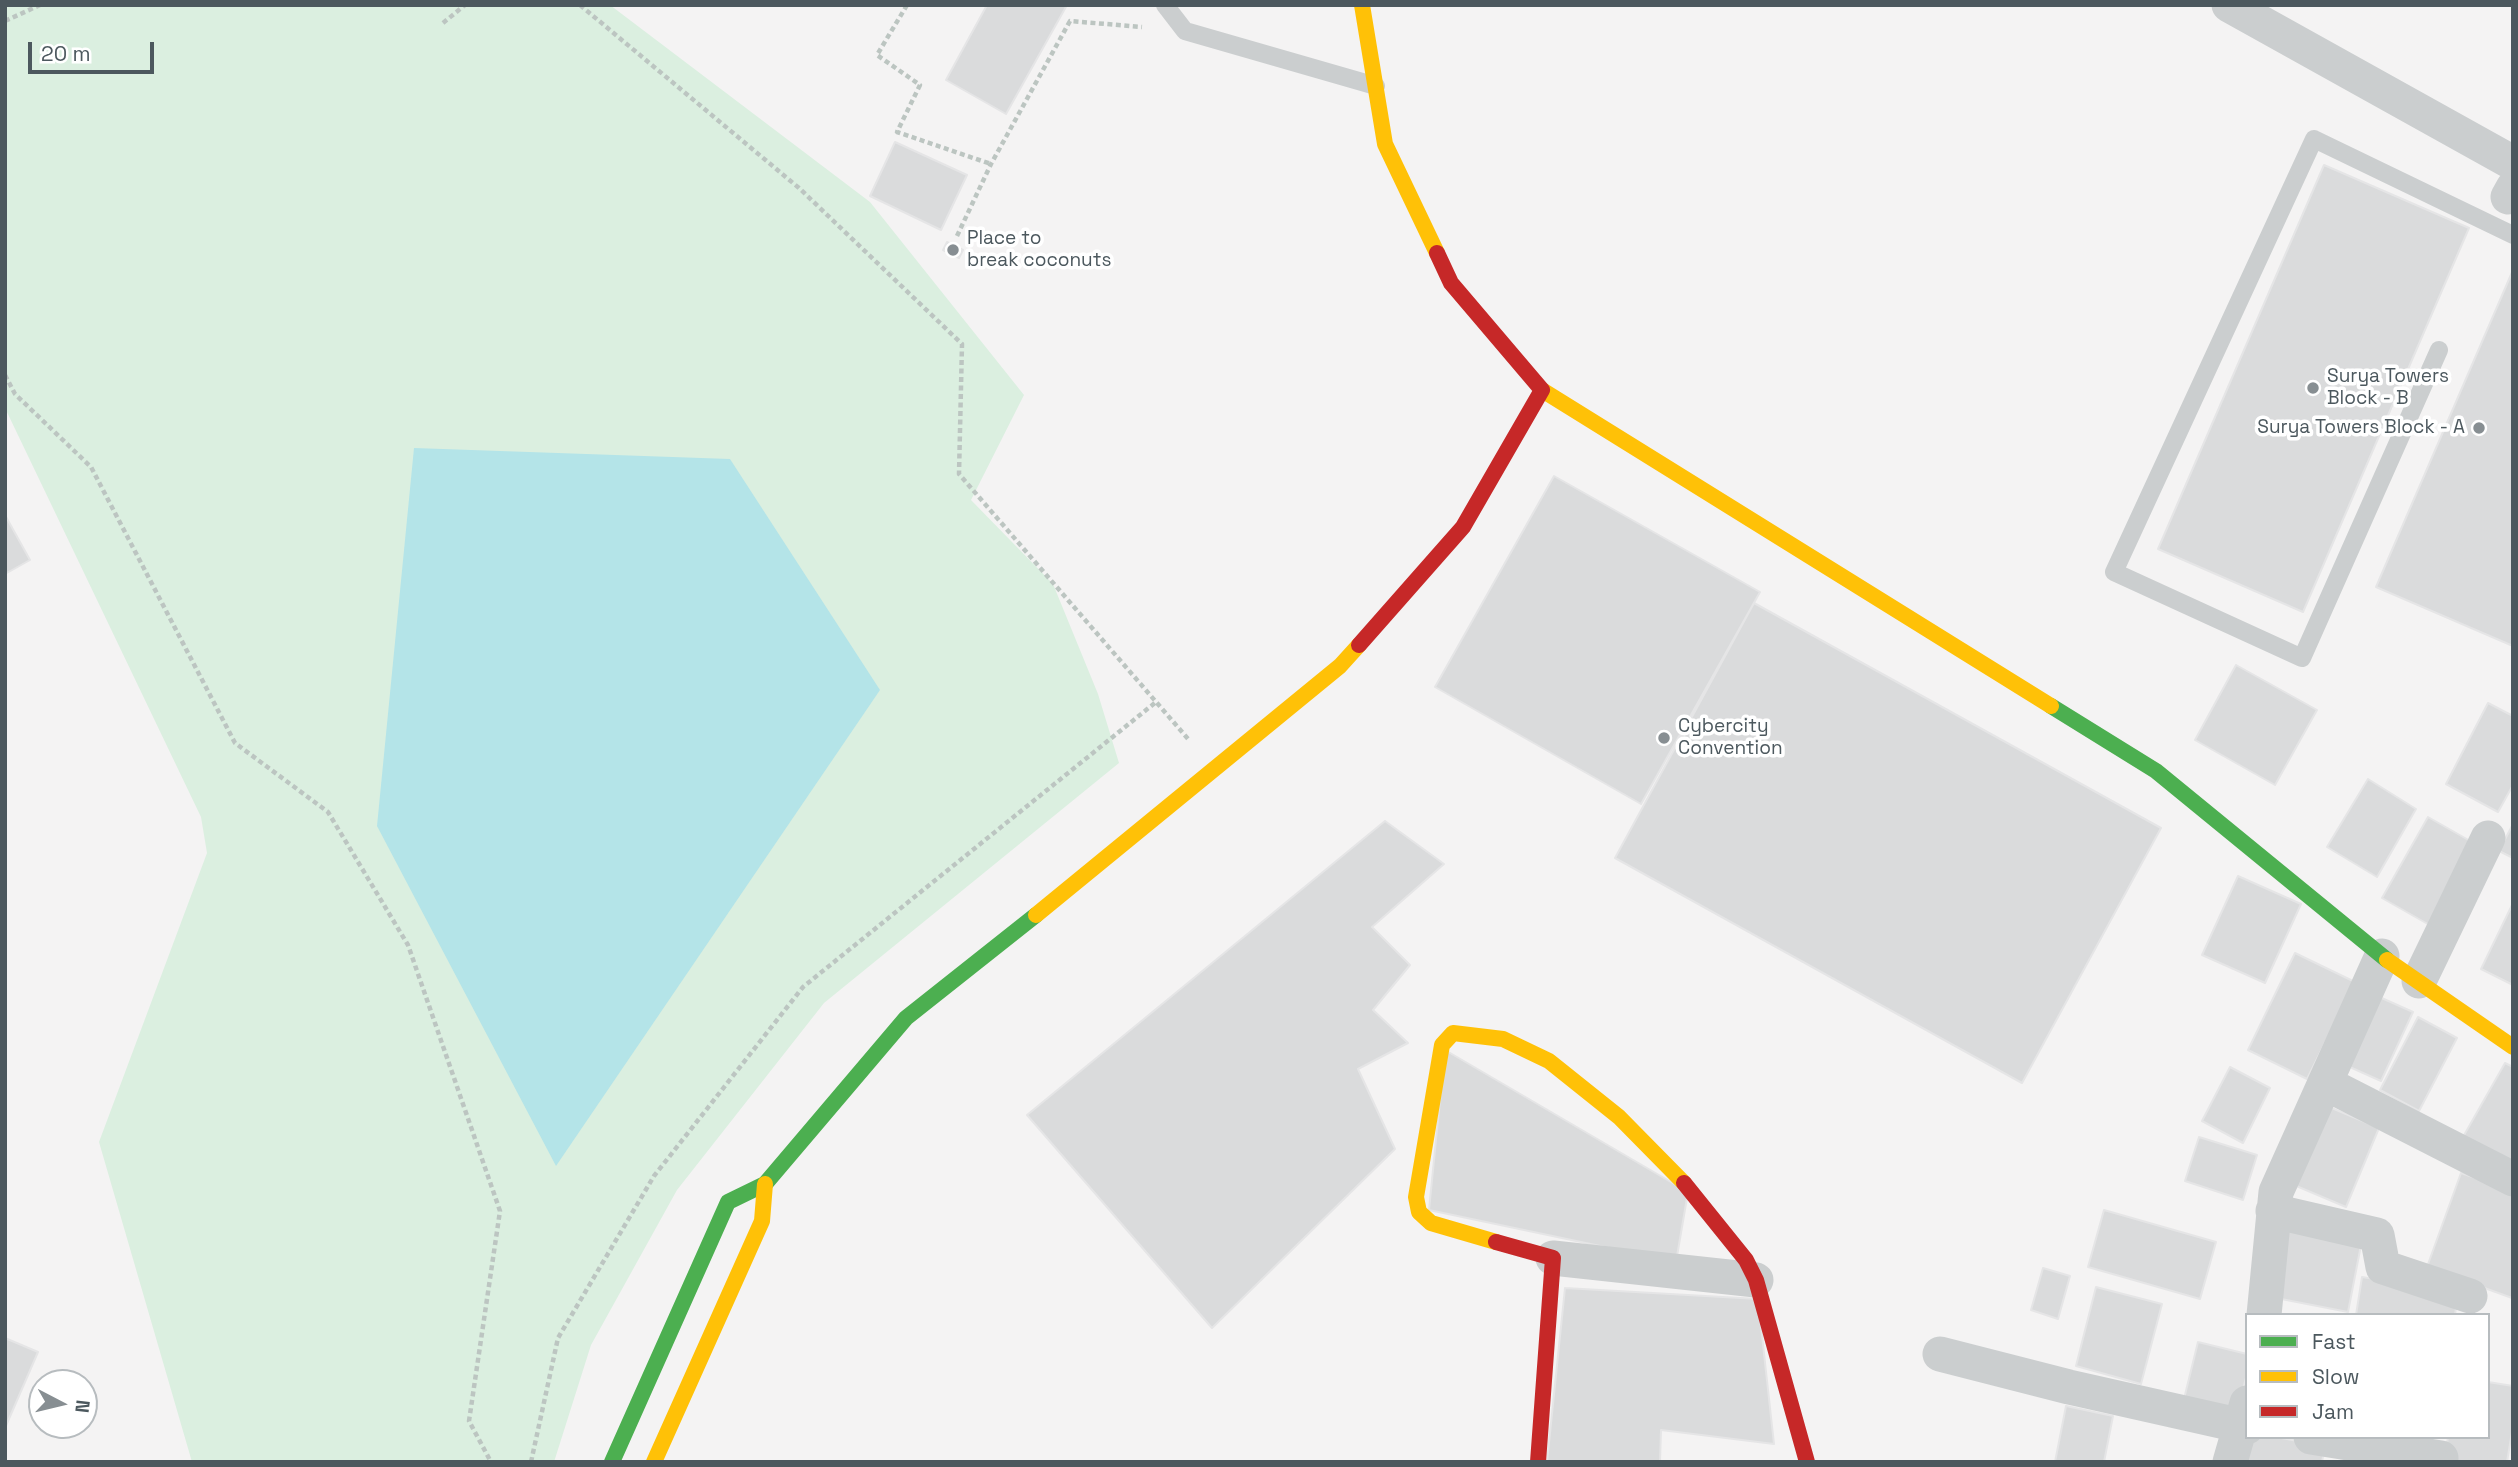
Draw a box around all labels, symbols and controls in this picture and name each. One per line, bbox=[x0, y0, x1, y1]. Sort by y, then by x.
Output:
scale bar bbox=[32, 28, 158, 72]
text: 20 m bbox=[41, 40, 91, 67]
place label: Place to break coconuts bbox=[967, 228, 1111, 272]
marker: Place to break coconuts bbox=[945, 242, 961, 258]
place label: Surya Towers Block - B bbox=[2327, 366, 2449, 410]
marker: Surya Towers Block - B bbox=[2305, 380, 2321, 396]
place label: Surya Towers Block - A bbox=[2257, 417, 2465, 439]
marker: Surya Towers Block - A bbox=[2471, 420, 2487, 436]
place label: Cybercity Convention bbox=[1678, 716, 1783, 760]
marker: Cybercity Convention bbox=[1656, 730, 1672, 746]
legend bbox=[2245, 1313, 2490, 1439]
text: Fast bbox=[2312, 1328, 2356, 1355]
text: Slow bbox=[2312, 1363, 2360, 1390]
north arrow bbox=[28, 1369, 98, 1439]
text: Jam bbox=[2312, 1398, 2354, 1425]
text: N bbox=[69, 1399, 96, 1414]

